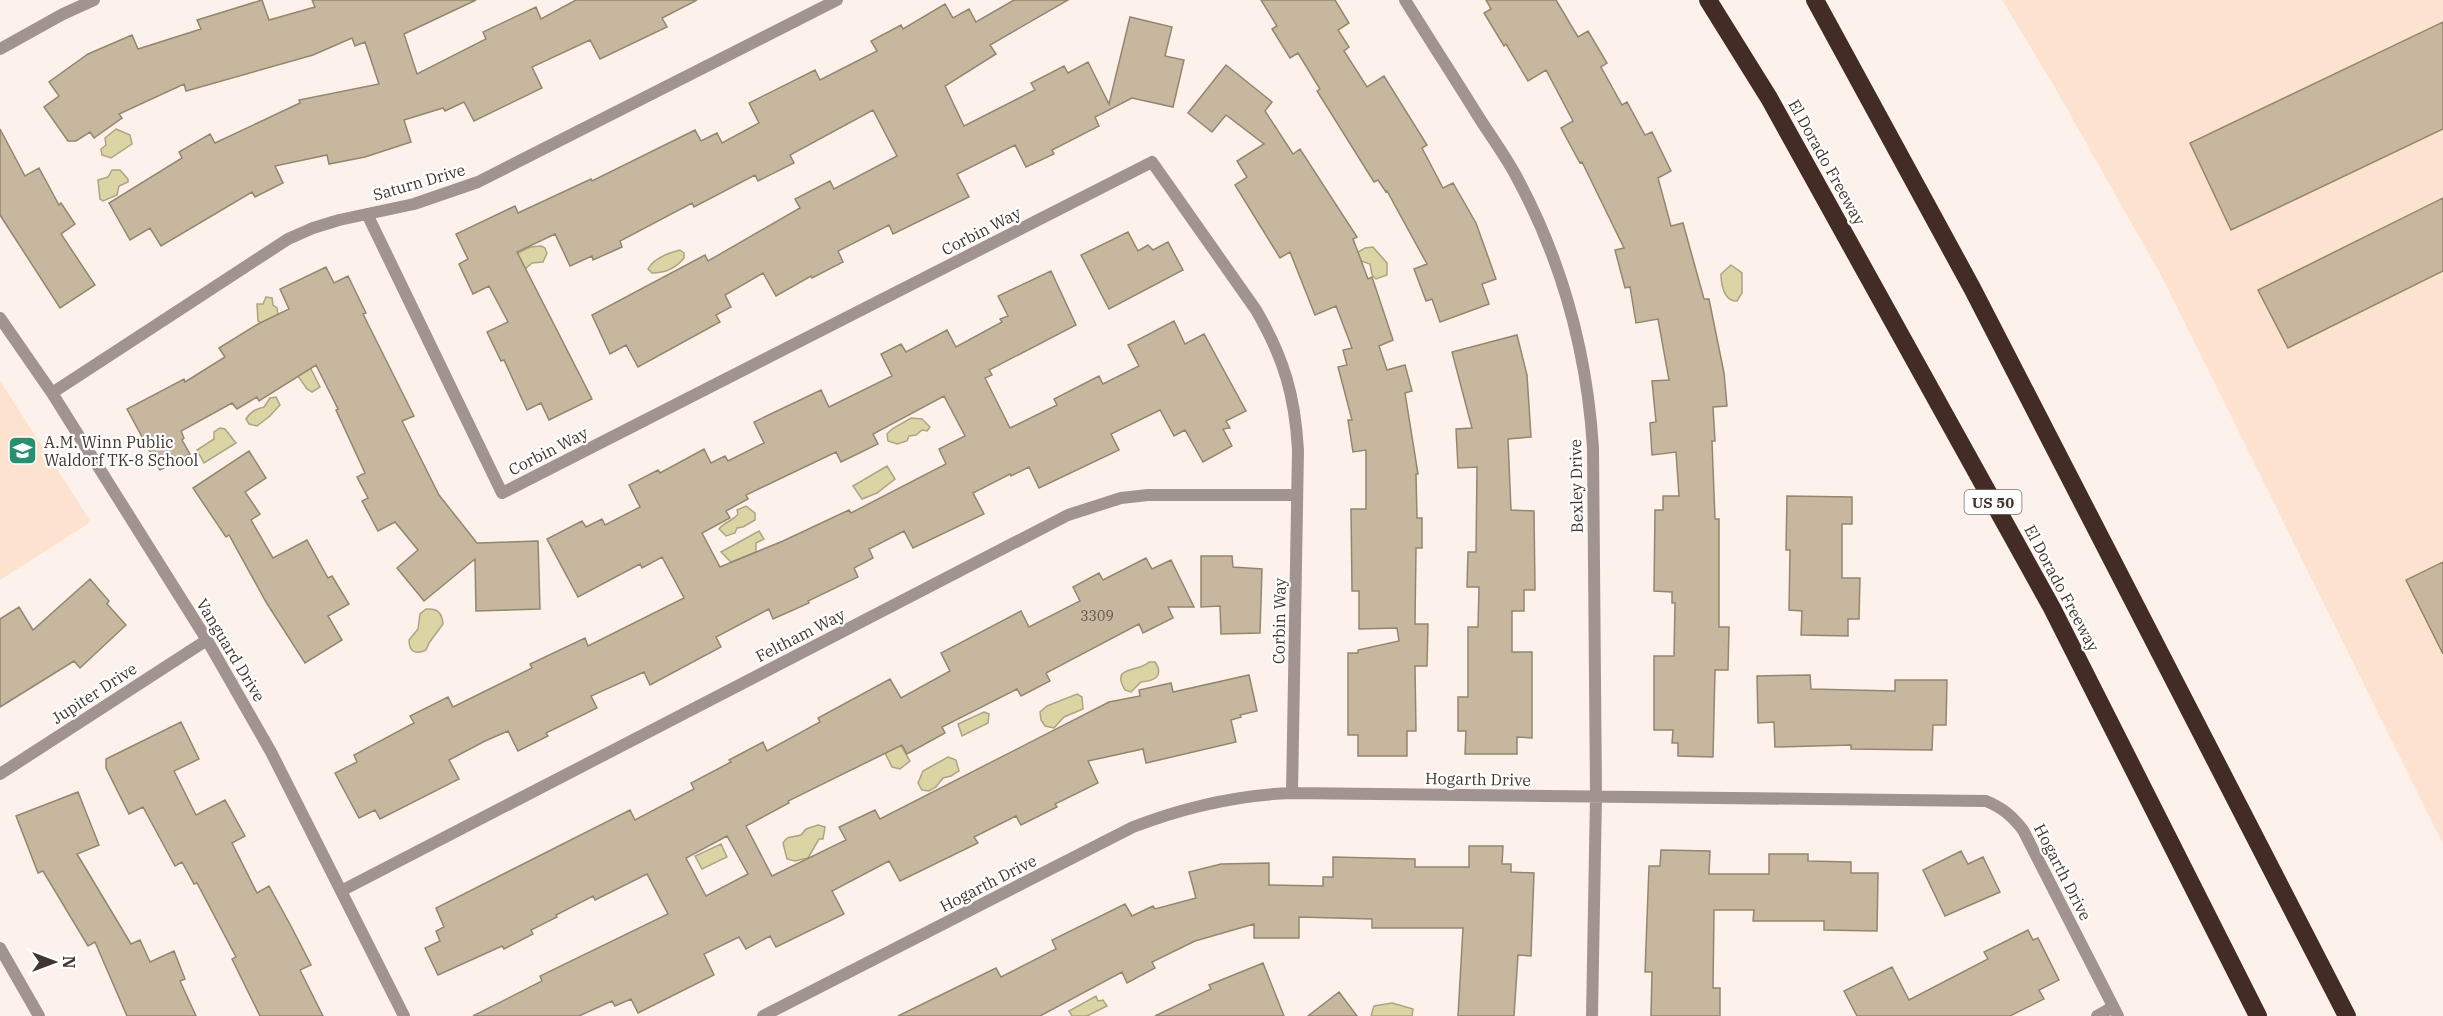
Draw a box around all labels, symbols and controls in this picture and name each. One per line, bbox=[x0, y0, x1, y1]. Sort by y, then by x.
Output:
street label: El Dorado Freeway bbox=[1784, 96, 1870, 229]
street label: Saturn Drive bbox=[371, 159, 467, 205]
street label: Corbin Way bbox=[938, 202, 1024, 260]
street label: Corbin Way bbox=[505, 422, 591, 480]
place label: A.M. Winn Public Waldorf TK-8 School bbox=[44, 432, 198, 470]
school or university icon: A.M. Winn Public Waldorf TK-8 School bbox=[7, 435, 39, 467]
street label: Bexley Drive bbox=[1565, 439, 1587, 533]
road number: US 50 bbox=[1964, 490, 2022, 514]
street label: El Dorado Freeway bbox=[2020, 521, 2104, 655]
street label: Corbin Way bbox=[1268, 577, 1290, 664]
street label: Vanguard Drive bbox=[192, 595, 270, 705]
street label: Feltham Way bbox=[752, 604, 848, 666]
house number: 3309 bbox=[1080, 607, 1114, 625]
street label: Jupiter Drive bbox=[48, 658, 140, 728]
street label: Hogarth Drive bbox=[1425, 768, 1531, 790]
street label: Hogarth Drive bbox=[2030, 820, 2096, 924]
street label: Hogarth Drive bbox=[936, 850, 1040, 916]
north arrow bbox=[24, 932, 84, 992]
text: N bbox=[59, 956, 79, 968]

